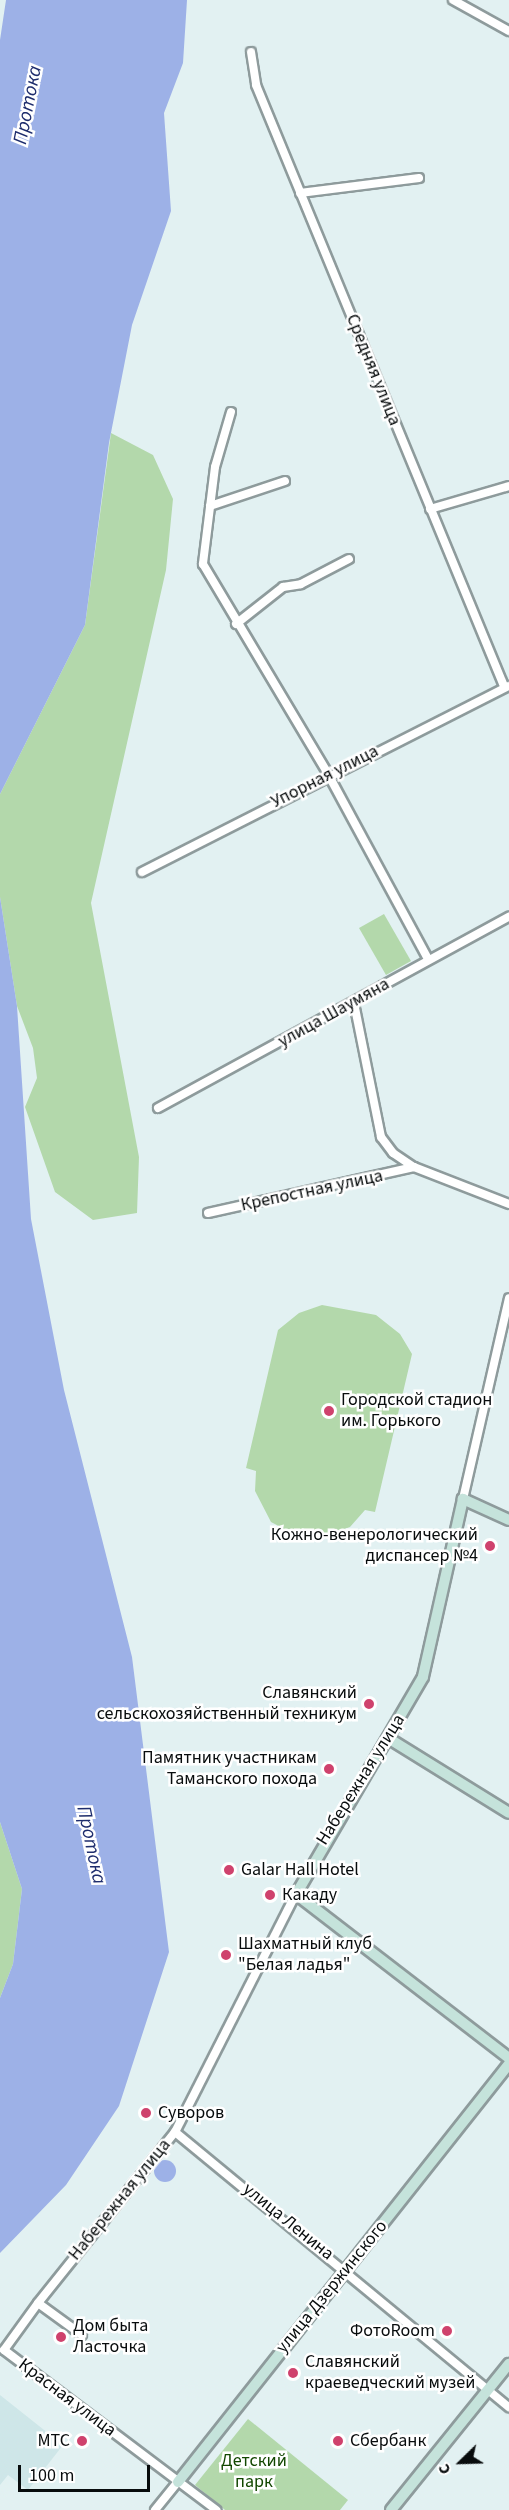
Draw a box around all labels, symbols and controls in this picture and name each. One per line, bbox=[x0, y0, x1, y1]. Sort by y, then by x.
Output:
water label: Протока bbox=[9, 64, 47, 146]
street label: Средняя улица bbox=[341, 311, 405, 429]
street label: Упорная улица bbox=[268, 741, 382, 813]
street label: улица Шаумяна bbox=[275, 974, 393, 1052]
street label: Крепостная улица bbox=[239, 1165, 385, 1217]
place label: Городской cтадион им. Горького bbox=[341, 1390, 492, 1432]
marker: Городской cтадион им. Горького bbox=[322, 1404, 336, 1418]
place label: Кожно-венерологический диспансер №4 bbox=[271, 1525, 478, 1568]
marker: Кожно-венерологический диспансер №4 bbox=[483, 1539, 497, 1553]
place label: Славянский сельскохозяйственный техникум bbox=[97, 1683, 357, 1726]
marker: Славянский сельскохозяйственный техникум bbox=[362, 1697, 376, 1711]
street label: Набережная улица bbox=[312, 1711, 410, 1849]
place label: Памятник участникам Таманского похода bbox=[142, 1748, 317, 1790]
marker: Памятник участникам Таманского похода bbox=[322, 1762, 336, 1776]
water label: Протока bbox=[71, 1804, 111, 1886]
place label: Galar Hall Hotel bbox=[241, 1859, 359, 1881]
marker: Galar Hall Hotel bbox=[222, 1863, 236, 1877]
place label: Какаду bbox=[282, 1884, 337, 1906]
marker: Какаду bbox=[263, 1888, 277, 1902]
place label: Шахматный клуб "Белая ладья" bbox=[238, 1934, 372, 1976]
marker: Шахматный клуб "Белая ладья" bbox=[219, 1948, 233, 1962]
place label: Суворов bbox=[158, 2102, 224, 2124]
marker: Суворов bbox=[139, 2106, 153, 2120]
street label: Набережная улица bbox=[64, 2135, 176, 2265]
street label: улица Ленина bbox=[238, 2179, 338, 2265]
street label: улица Дзержинского bbox=[272, 2216, 392, 2358]
place label: Дом быта Ласточка bbox=[73, 2316, 148, 2358]
place label: ФотоRoom bbox=[350, 2320, 435, 2342]
marker: ФотоRoom bbox=[440, 2324, 454, 2338]
marker: Дом быта Ласточка bbox=[54, 2330, 68, 2344]
place label: Славянский краеведческий музей bbox=[305, 2352, 475, 2394]
street label: Красная улица bbox=[14, 2354, 120, 2442]
marker: Славянский краеведческий музей bbox=[286, 2366, 300, 2380]
place label: МТС bbox=[37, 2430, 70, 2452]
place label: Сбербанк bbox=[350, 2430, 426, 2452]
north arrow bbox=[431, 2432, 491, 2492]
marker: МТС bbox=[75, 2434, 89, 2448]
marker: Сбербанк bbox=[331, 2434, 345, 2448]
park label: Детский парк bbox=[221, 2451, 287, 2494]
scale bar bbox=[21, 2453, 153, 2491]
text: С bbox=[432, 2460, 456, 2478]
text: 100 m bbox=[29, 2463, 74, 2488]

